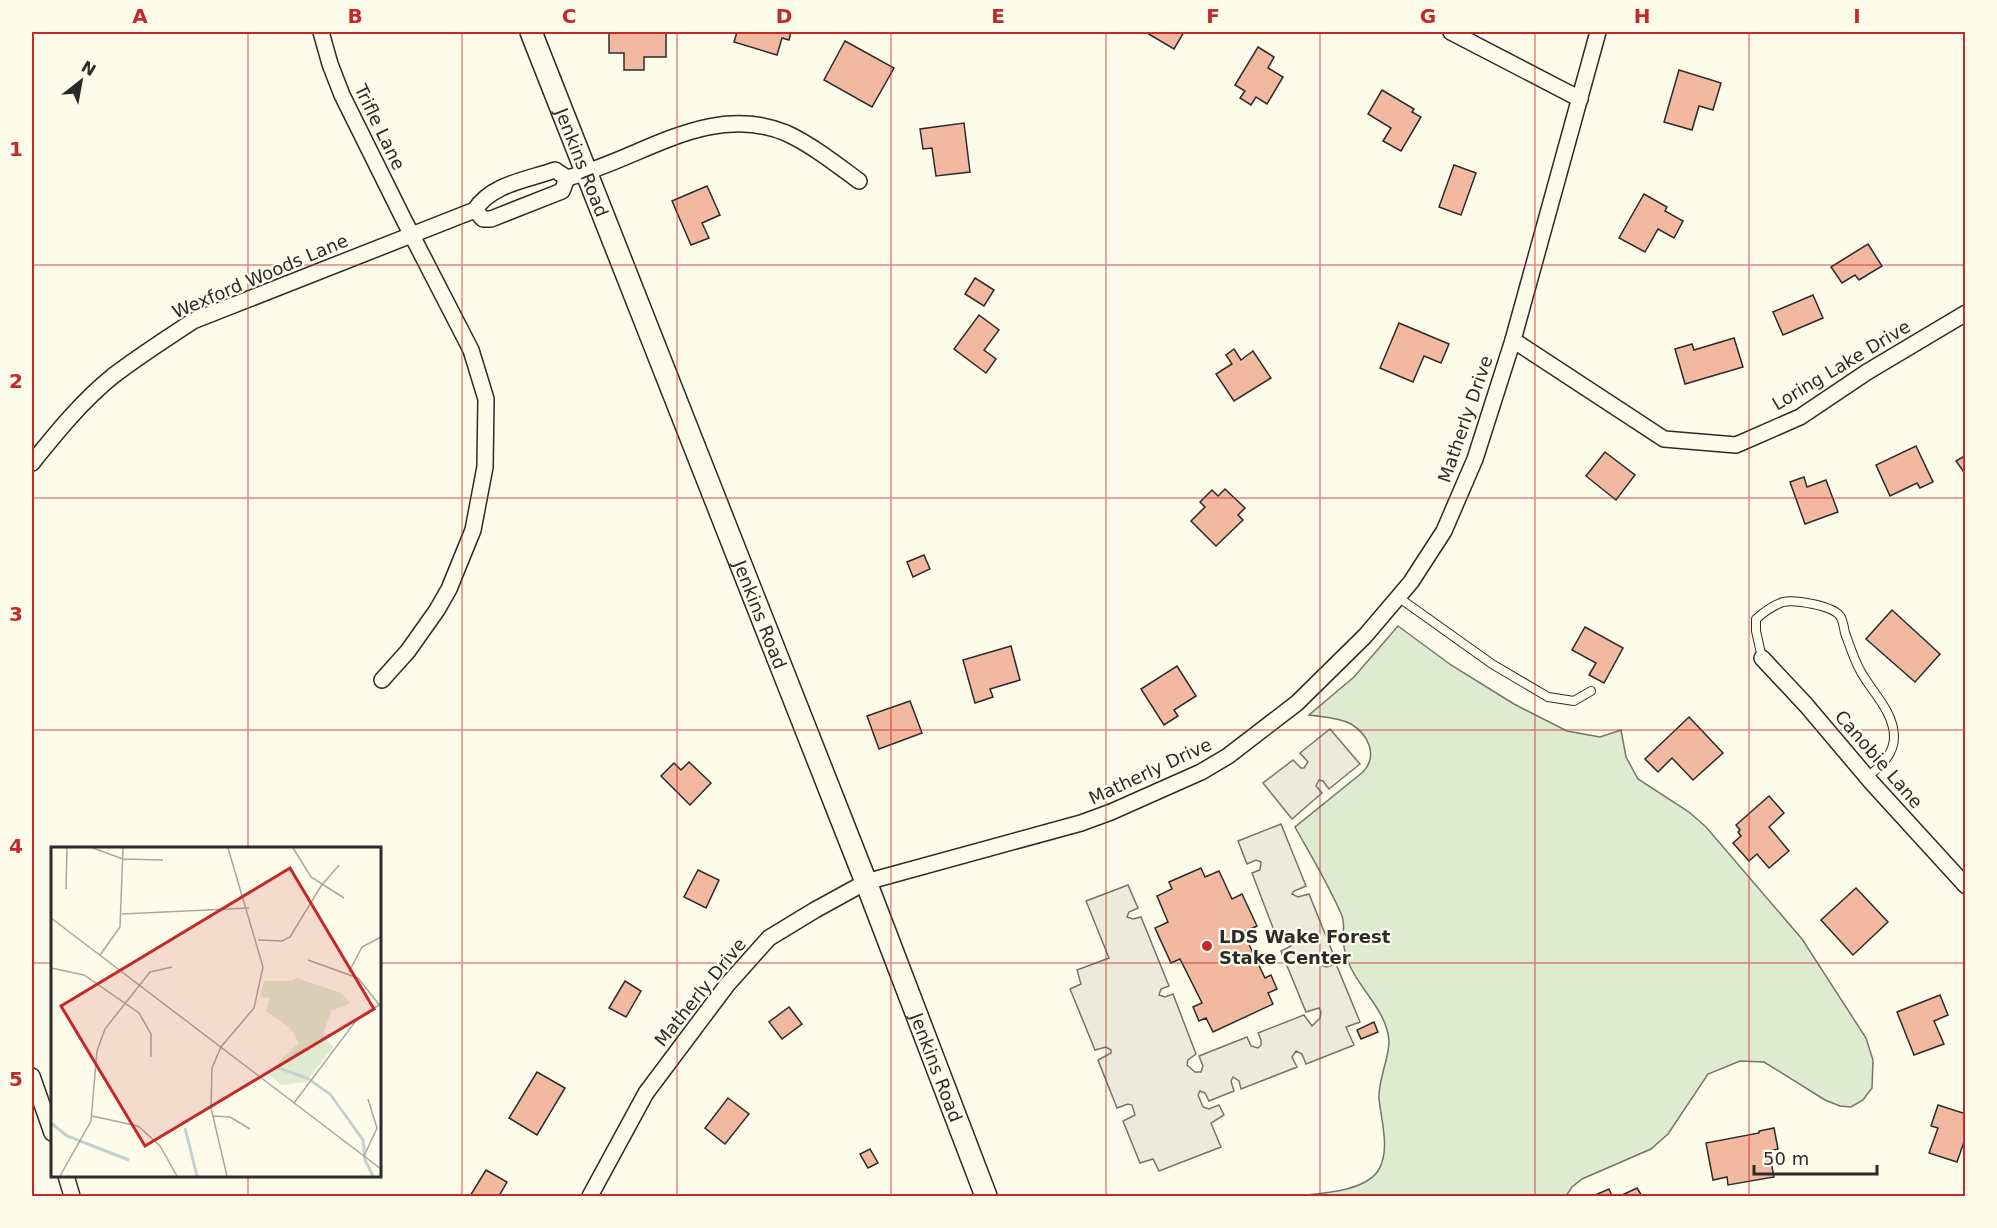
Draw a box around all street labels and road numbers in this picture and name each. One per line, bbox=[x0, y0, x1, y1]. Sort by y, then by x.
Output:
street label: Trifle Lane bbox=[350, 80, 410, 173]
street label: Jenkins Road bbox=[551, 104, 613, 220]
street label: Wexford Woods Lane bbox=[169, 229, 351, 323]
street label: Loring Lake Drive bbox=[1768, 315, 1914, 415]
street label: Matherly Drive bbox=[1433, 353, 1497, 485]
street label: Jenkins Road bbox=[729, 556, 791, 672]
street label: Canobie Lane bbox=[1831, 706, 1927, 812]
street label: Matherly Drive bbox=[1085, 733, 1215, 809]
street label: Matherly Drive bbox=[650, 934, 750, 1050]
street label: Jenkins Road bbox=[906, 1009, 967, 1125]

